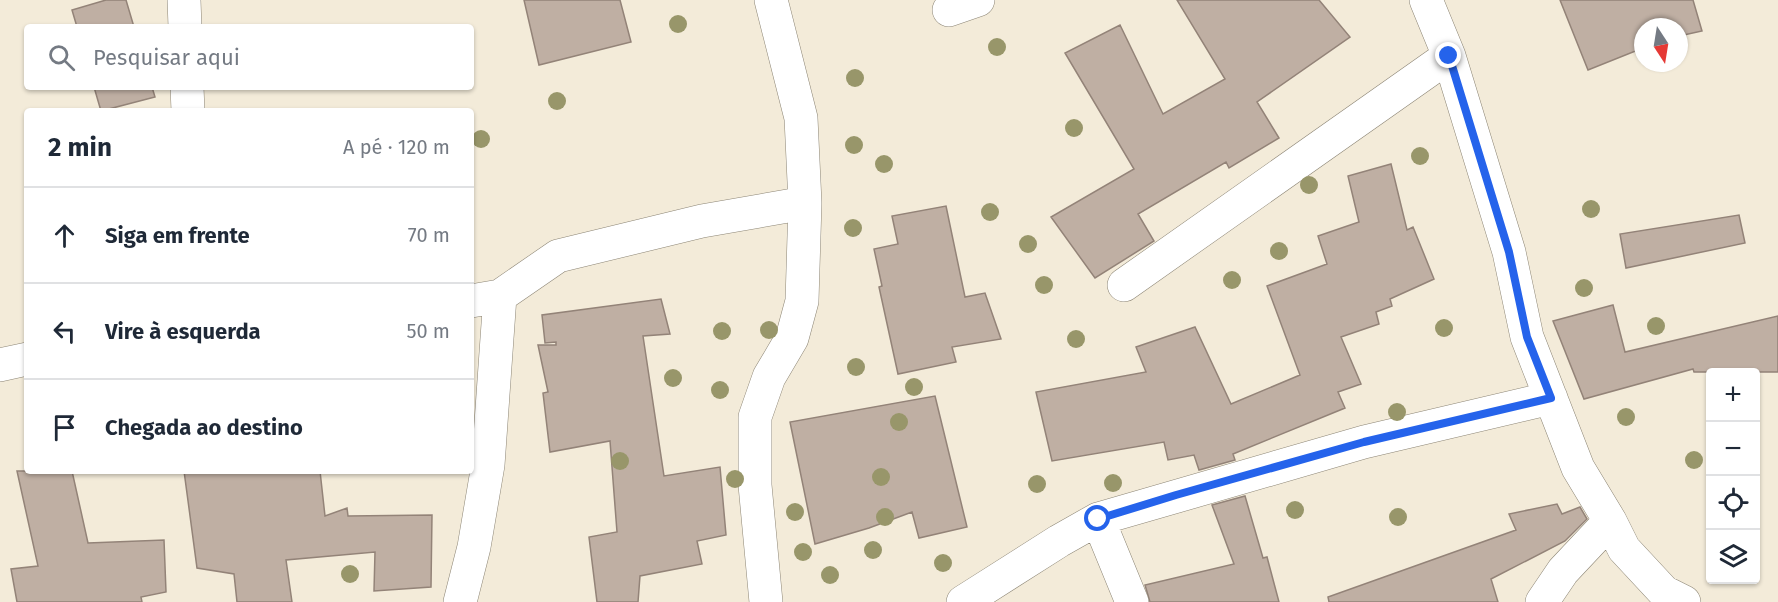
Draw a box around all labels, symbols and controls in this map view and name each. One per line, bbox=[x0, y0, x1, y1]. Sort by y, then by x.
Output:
north arrow bbox=[1634, 18, 1688, 72]
search box bbox=[24, 24, 474, 90]
icon: search bbox=[45, 41, 78, 74]
route end bbox=[1435, 42, 1461, 68]
text: Pesquisar aqui bbox=[93, 44, 240, 71]
text: 2 min bbox=[48, 132, 112, 163]
text: A pé · 120 m bbox=[343, 135, 450, 159]
icon: ahead bbox=[48, 219, 81, 252]
text: Siga em frente bbox=[105, 222, 250, 249]
text: 70 m bbox=[408, 223, 450, 247]
icon: left bbox=[48, 315, 81, 348]
text: Vire à esquerda bbox=[105, 318, 261, 345]
text: 50 m bbox=[406, 319, 450, 343]
map controls bbox=[1706, 368, 1760, 584]
button: + bbox=[1706, 368, 1760, 422]
icon: arrive bbox=[48, 411, 81, 444]
text: Chegada ao destino bbox=[105, 414, 303, 441]
button: − bbox=[1706, 422, 1760, 476]
button: locate bbox=[1706, 476, 1760, 530]
route start bbox=[1084, 505, 1110, 531]
button: layers bbox=[1706, 530, 1760, 584]

